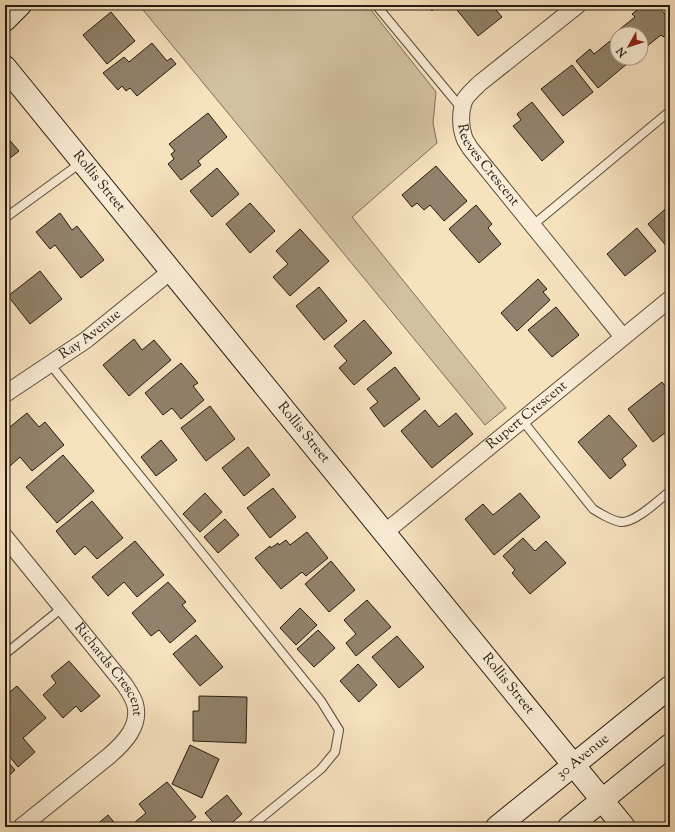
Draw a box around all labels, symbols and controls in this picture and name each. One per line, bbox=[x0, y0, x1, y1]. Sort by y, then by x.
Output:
north arrow bbox=[609, 26, 649, 66]
text: N bbox=[613, 43, 632, 61]
street label: Reeves Crescent bbox=[451, 122, 524, 211]
street label: Rollis Street bbox=[67, 147, 130, 217]
street label: Ray Avenue bbox=[56, 305, 126, 365]
street label: Rupert Crescent bbox=[482, 377, 572, 455]
street label: Rollis Street bbox=[272, 398, 334, 468]
street label: Richards Crescent bbox=[69, 619, 146, 717]
street label: Rollis Street bbox=[477, 649, 539, 719]
street label: 30 Avenue bbox=[553, 730, 614, 785]

